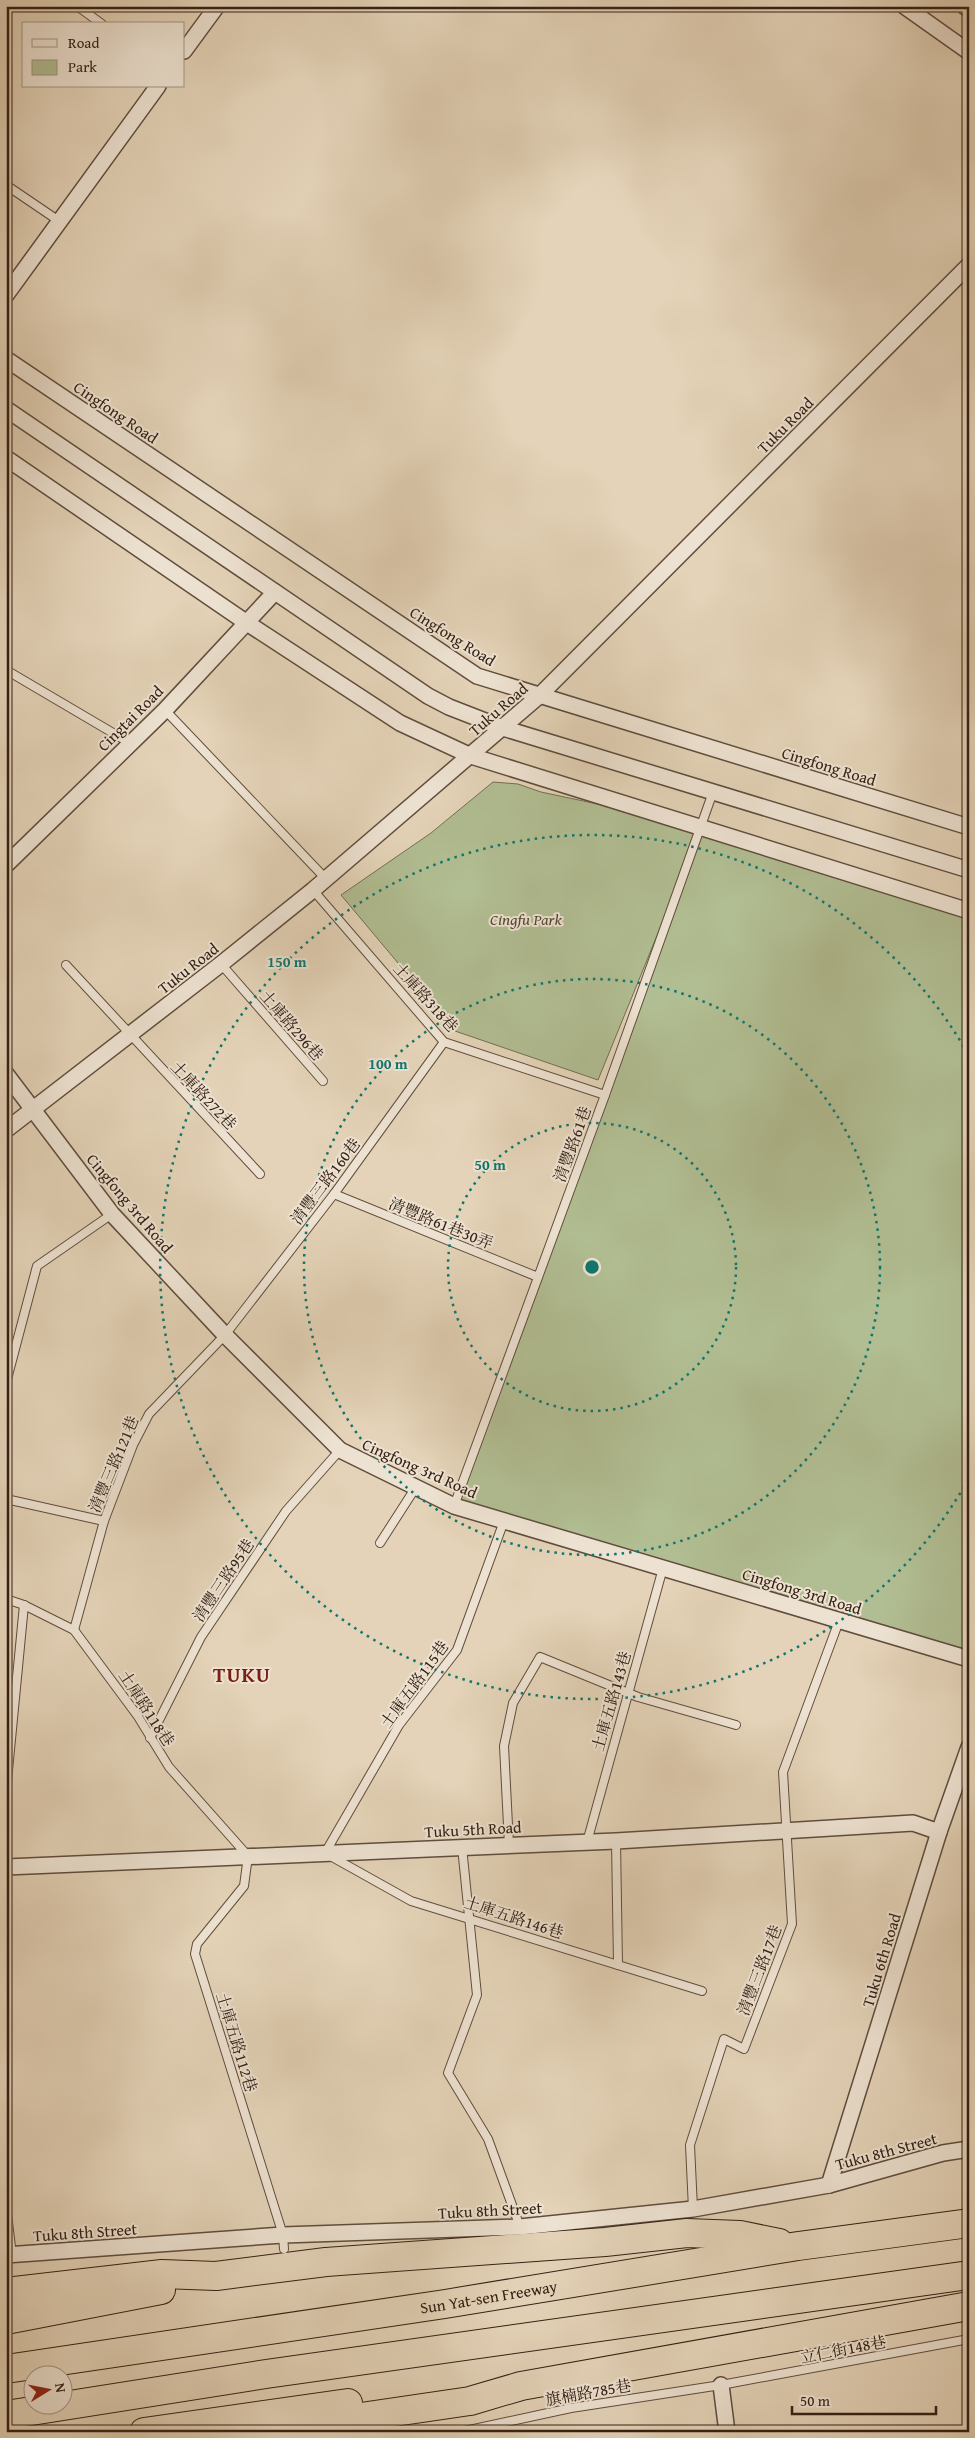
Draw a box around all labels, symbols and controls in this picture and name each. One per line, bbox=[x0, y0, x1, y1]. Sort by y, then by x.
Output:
legend bbox=[22, 22, 185, 88]
text: Road bbox=[68, 32, 99, 53]
text: Park bbox=[68, 56, 97, 77]
street label: Cingfong Road bbox=[69, 375, 163, 449]
street label: Tuku Road bbox=[751, 391, 819, 459]
street label: Cingfong Road bbox=[405, 600, 501, 672]
street label: Tuku Road bbox=[463, 676, 533, 741]
street label: Cingtai Road bbox=[92, 679, 169, 756]
street label: Cingfong Road bbox=[779, 740, 880, 792]
park label: Cingfu Park bbox=[490, 907, 563, 931]
street label: Tuku Road bbox=[152, 936, 224, 999]
text: 150 m bbox=[267, 951, 307, 972]
street label: 土庫路318巷 bbox=[388, 957, 464, 1037]
street label: 土庫路296巷 bbox=[254, 984, 330, 1066]
text: 100 m bbox=[368, 1053, 408, 1074]
street label: 土庫路272巷 bbox=[166, 1055, 242, 1135]
street label: 清豐路61巷 bbox=[547, 1103, 597, 1185]
street label: 清豐三路160巷 bbox=[284, 1133, 366, 1229]
street label: Cingfong 3rd Road bbox=[81, 1148, 179, 1258]
text: 50 m bbox=[474, 1154, 506, 1175]
street label: 清豐路61巷30弄 bbox=[385, 1191, 497, 1255]
centre of rings bbox=[583, 1258, 601, 1276]
street label: 清豐三路121巷 bbox=[82, 1412, 144, 1516]
street label: Cingfong 3rd Road bbox=[359, 1432, 482, 1504]
street label: 清豐三路95巷 bbox=[186, 1534, 260, 1626]
street label: Cingfong 3rd Road bbox=[739, 1561, 865, 1621]
street label: 土庫五路115巷 bbox=[374, 1635, 454, 1733]
street label: 土庫五路143巷 bbox=[585, 1648, 637, 1754]
district label: TUKU bbox=[213, 1659, 271, 1690]
street label: 土庫路118巷 bbox=[113, 1665, 181, 1751]
street label: Tuku 5th Road bbox=[424, 1814, 523, 1844]
street label: 土庫五路146巷 bbox=[461, 1890, 567, 1944]
street label: Tuku 6th Road bbox=[855, 1910, 907, 2010]
street label: 清豐三路17巷 bbox=[731, 1921, 787, 2019]
street label: 土庫五路112巷 bbox=[210, 1989, 264, 2095]
street label: Tuku 8th Street bbox=[833, 2126, 940, 2176]
street label: Tuku 8th Street bbox=[437, 2195, 543, 2225]
street label: Tuku 8th Street bbox=[32, 2216, 138, 2248]
street label: Sun Yat-sen Freeway bbox=[418, 2274, 559, 2320]
street label: 立仁街148巷 bbox=[798, 2329, 888, 2369]
north arrow bbox=[22, 2366, 72, 2416]
street label: 旗楠路785巷 bbox=[543, 2373, 633, 2411]
text: N bbox=[50, 2381, 72, 2395]
scale bar bbox=[792, 2383, 936, 2415]
text: 50 m bbox=[800, 2390, 831, 2411]

